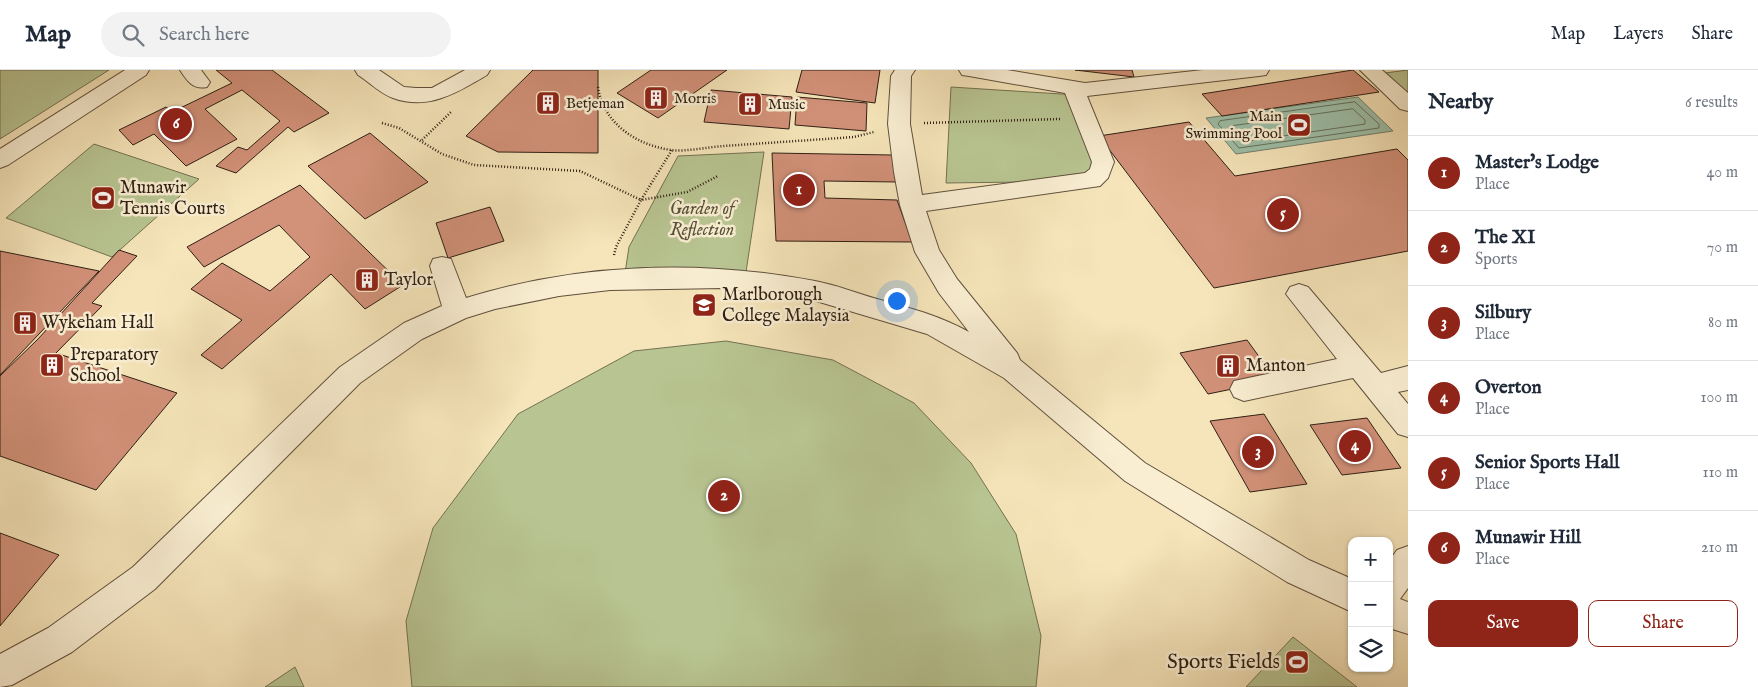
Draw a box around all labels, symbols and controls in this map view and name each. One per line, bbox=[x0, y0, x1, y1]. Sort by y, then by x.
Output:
search box bbox=[101, 12, 451, 57]
text: Map bbox=[25, 19, 71, 50]
icon: search bbox=[119, 21, 147, 49]
text: Search here bbox=[159, 23, 250, 47]
text: Map bbox=[1551, 23, 1585, 46]
text: Layers bbox=[1613, 23, 1664, 46]
text: Share bbox=[1692, 23, 1733, 46]
building icon: Morris bbox=[643, 85, 669, 111]
place label: Morris bbox=[674, 89, 716, 108]
text: Nearby bbox=[1428, 89, 1493, 116]
building icon: Betjeman bbox=[535, 90, 561, 116]
building icon: Music bbox=[737, 91, 763, 117]
text: 6 results bbox=[1685, 93, 1738, 113]
place label: Betjeman bbox=[566, 94, 624, 113]
place label: Music bbox=[768, 95, 805, 114]
pin: 6 bbox=[160, 105, 192, 143]
place label: Main Swimming Pool bbox=[1185, 107, 1283, 143]
sports icon: Main Swimming Pool bbox=[1286, 112, 1312, 138]
text: Master's Lodge bbox=[1475, 151, 1599, 175]
text: 1 bbox=[1441, 163, 1447, 183]
text: 40 m bbox=[1706, 163, 1738, 183]
pin: 1 bbox=[783, 171, 815, 209]
text: Place bbox=[1475, 175, 1510, 195]
place label: Munawir Tennis Courts bbox=[120, 177, 225, 221]
sports icon: Munawir Tennis Courts bbox=[90, 185, 116, 211]
pin: 5 bbox=[1267, 195, 1299, 233]
park label: Garden of Reflection bbox=[670, 198, 739, 242]
text: The XI bbox=[1475, 226, 1535, 250]
text: 2 bbox=[1440, 238, 1448, 258]
text: 70 m bbox=[1707, 238, 1738, 258]
text: Sports bbox=[1475, 250, 1517, 270]
building icon: Taylor bbox=[354, 267, 380, 293]
place label: Taylor bbox=[384, 269, 434, 292]
place label: Marlborough College Malaysia bbox=[722, 284, 850, 328]
your location bbox=[884, 288, 910, 314]
school or university icon: Marlborough College Malaysia bbox=[691, 292, 717, 318]
text: Silbury bbox=[1475, 301, 1531, 325]
building icon: Wykeham Hall bbox=[12, 310, 38, 336]
place label: Wykeham Hall bbox=[42, 312, 154, 335]
text: 3 bbox=[1441, 313, 1447, 333]
text: 80 m bbox=[1708, 313, 1738, 333]
text: Place bbox=[1475, 325, 1510, 345]
place label: Preparatory School bbox=[70, 344, 159, 388]
building icon: Preparatory School bbox=[39, 352, 65, 378]
building icon: Manton bbox=[1215, 353, 1241, 379]
place label: Manton bbox=[1246, 355, 1306, 378]
text: Overton bbox=[1475, 376, 1542, 400]
text: 4 bbox=[1440, 388, 1448, 408]
text: 100 m bbox=[1701, 388, 1738, 408]
text: Place bbox=[1475, 400, 1510, 420]
pin: 4 bbox=[1339, 427, 1371, 465]
pin: 3 bbox=[1242, 433, 1274, 471]
text: Senior Sports Hall bbox=[1475, 451, 1619, 475]
text: 5 bbox=[1441, 463, 1447, 483]
text: 110 m bbox=[1702, 463, 1738, 483]
text: Place bbox=[1475, 475, 1510, 495]
pin: 2 bbox=[708, 477, 740, 515]
text: Munawir Hill bbox=[1475, 526, 1581, 550]
map controls bbox=[1348, 537, 1393, 672]
button: + bbox=[1348, 537, 1393, 582]
text: 6 bbox=[1441, 538, 1447, 558]
text: 210 m bbox=[1701, 538, 1738, 558]
text: Place bbox=[1475, 550, 1510, 570]
button: − bbox=[1348, 582, 1393, 627]
button: Save bbox=[1428, 600, 1578, 647]
button: Share bbox=[1588, 600, 1738, 647]
button: layers bbox=[1348, 627, 1393, 672]
place label: Sports Fields bbox=[1167, 649, 1280, 676]
sports icon: Sports Fields bbox=[1284, 649, 1310, 675]

